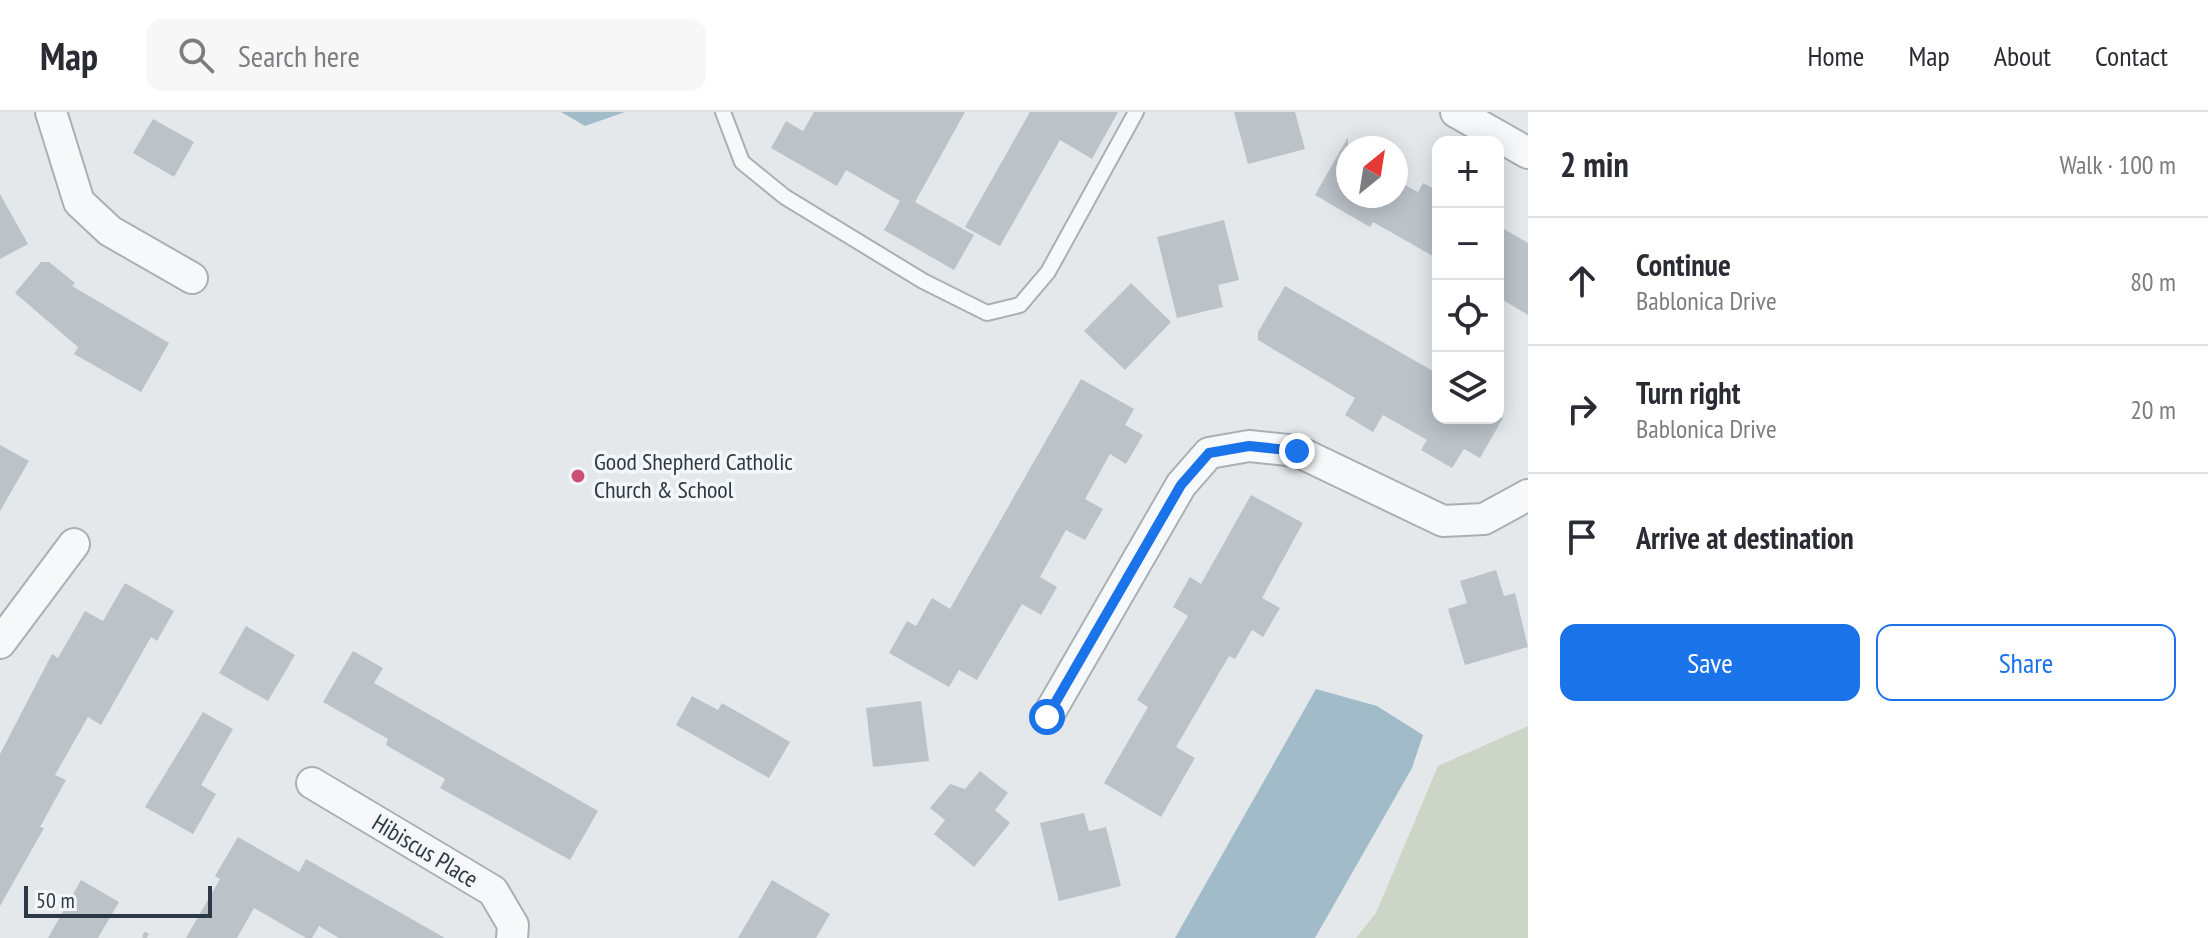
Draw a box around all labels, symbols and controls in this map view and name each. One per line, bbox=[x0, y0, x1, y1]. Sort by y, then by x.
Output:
search box bbox=[146, 19, 706, 91]
text: Map bbox=[40, 31, 98, 80]
icon: search bbox=[174, 33, 218, 77]
text: Search here bbox=[238, 36, 360, 75]
text: Home bbox=[1808, 37, 1864, 74]
text: Map bbox=[1908, 37, 1950, 74]
text: About bbox=[1994, 37, 2051, 74]
text: Contact bbox=[2095, 37, 2168, 74]
north arrow bbox=[1336, 136, 1408, 208]
map controls bbox=[1432, 136, 1504, 424]
button: + bbox=[1432, 136, 1504, 208]
text: 2 min bbox=[1560, 142, 1629, 186]
text: Walk · 100 m bbox=[2059, 148, 2176, 181]
button: − bbox=[1432, 208, 1504, 280]
text: Continue bbox=[1636, 245, 1731, 284]
icon: ahead bbox=[1560, 259, 1604, 303]
text: 80 m bbox=[2130, 265, 2176, 298]
button: locate bbox=[1432, 280, 1504, 352]
text: Bablonica Drive bbox=[1636, 284, 1777, 317]
button: layers bbox=[1432, 352, 1504, 424]
text: Turn right bbox=[1636, 373, 1740, 412]
icon: right bbox=[1560, 387, 1604, 431]
text: 20 m bbox=[2130, 393, 2176, 426]
text: Bablonica Drive bbox=[1636, 412, 1777, 445]
route end bbox=[1279, 433, 1315, 469]
place label: Good Shepherd Catholic Church & School bbox=[594, 446, 793, 505]
marker: Good Shepherd Catholic Church & School bbox=[569, 467, 587, 485]
icon: arrive bbox=[1560, 515, 1604, 559]
text: Arrive at destination bbox=[1636, 518, 1854, 557]
button: Save bbox=[1560, 624, 1860, 701]
button: Share bbox=[1876, 624, 2176, 701]
route start bbox=[1029, 699, 1065, 735]
street label: Hibiscus Place bbox=[367, 807, 484, 894]
scale bar bbox=[24, 882, 212, 918]
text: 50 m bbox=[36, 886, 75, 914]

